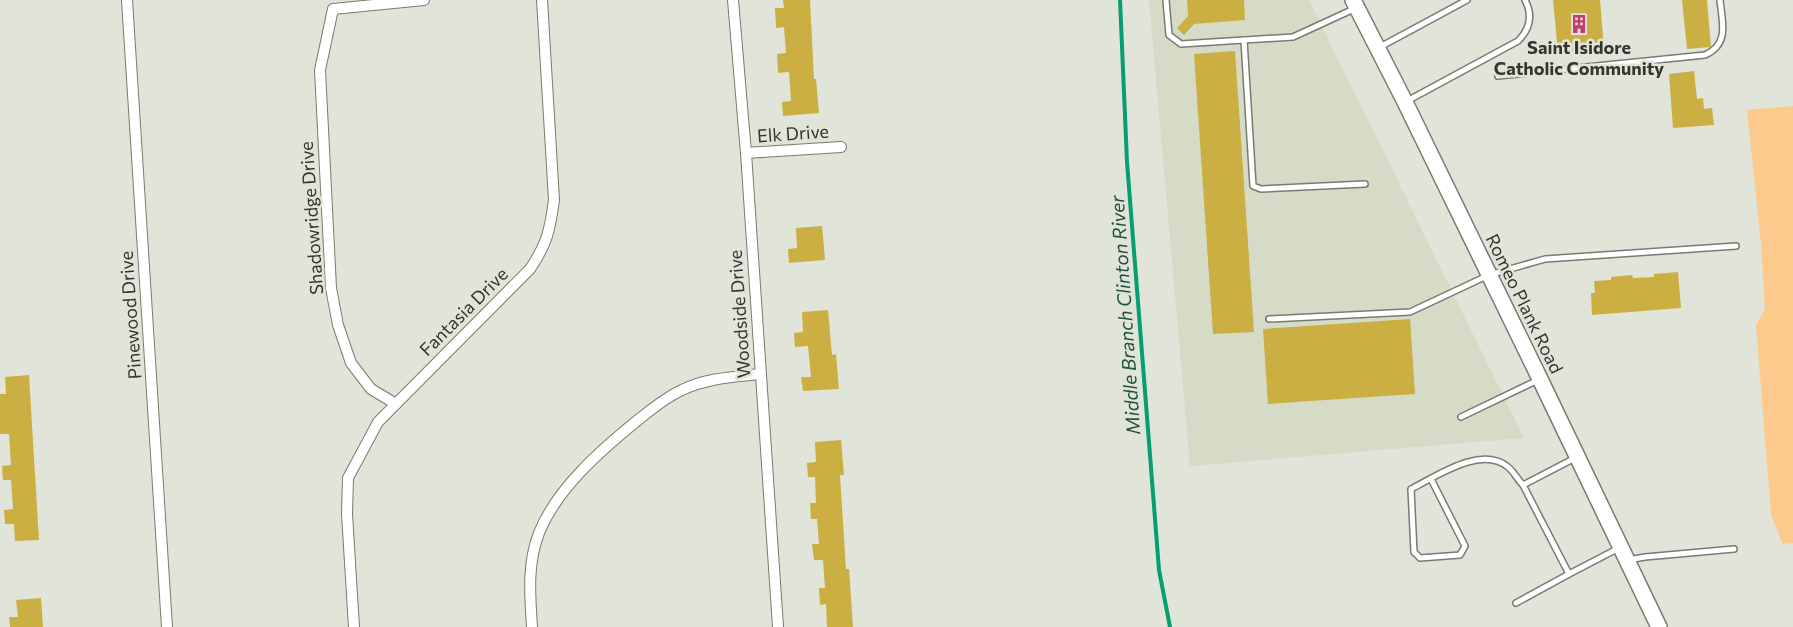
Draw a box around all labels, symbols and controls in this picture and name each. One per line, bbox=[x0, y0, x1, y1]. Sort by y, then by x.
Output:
building icon: Saint Isidore Catholic Community bbox=[1568, 13, 1590, 35]
place label: Saint Isidore Catholic Community bbox=[1494, 36, 1664, 79]
street label: Elk Drive bbox=[756, 120, 830, 146]
street label: Shadowridge Drive bbox=[295, 141, 327, 296]
water label: Middle Branch Clinton River bbox=[1105, 193, 1144, 435]
street label: Romeo Plank Road bbox=[1482, 230, 1568, 377]
street label: Woodside Drive bbox=[724, 249, 754, 379]
street label: Pinewood Drive bbox=[115, 250, 145, 380]
street label: Fantasia Drive bbox=[415, 263, 512, 360]

